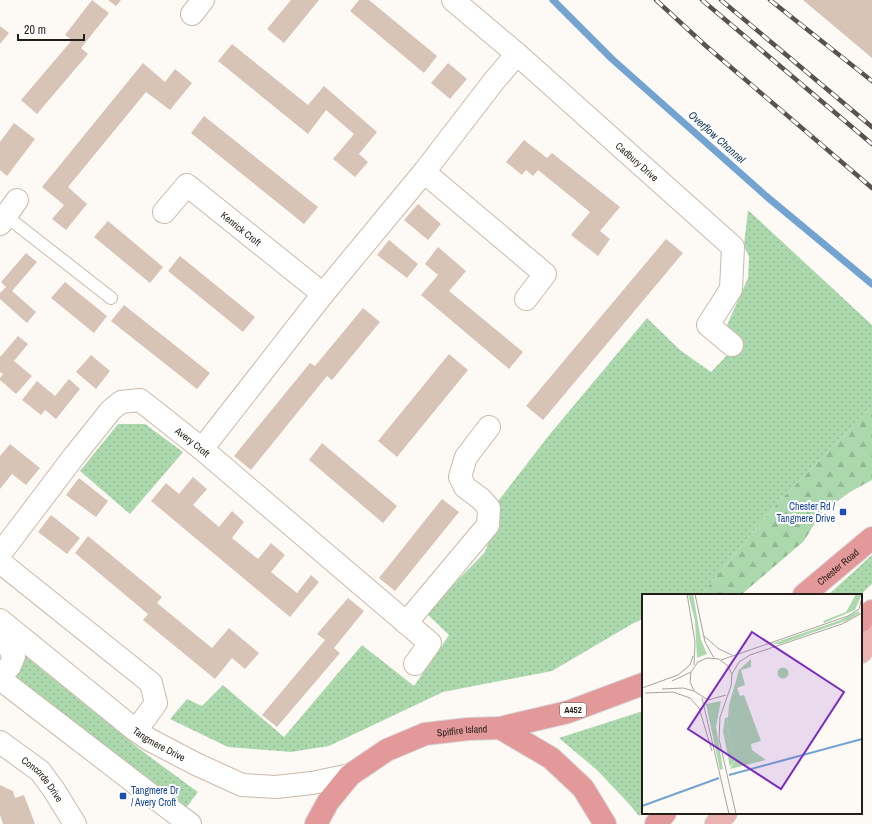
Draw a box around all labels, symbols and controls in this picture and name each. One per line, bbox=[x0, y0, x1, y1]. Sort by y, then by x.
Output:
scale bar bbox=[18, 16, 84, 42]
text: 20 m bbox=[24, 22, 46, 38]
water label: Overflow Channel bbox=[686, 108, 749, 167]
street label: Cadbury Drive bbox=[613, 139, 661, 185]
street label: Kenrick Croft bbox=[218, 209, 264, 249]
street label: Avery Croft bbox=[172, 424, 213, 460]
place label: Chester Rd / Tangmere Drive bbox=[777, 500, 836, 525]
marker: Chester Rd / Tangmere Drive bbox=[838, 507, 848, 517]
street label: Chester Road bbox=[814, 546, 862, 588]
inset map bbox=[642, 594, 862, 814]
road number: A452 bbox=[560, 703, 586, 717]
street label: Spitfire Island bbox=[436, 722, 487, 740]
street label: Tangmere Drive bbox=[130, 724, 188, 765]
street label: Concorde Drive bbox=[19, 754, 66, 805]
place label: Tangmere Dr / Avery Croft bbox=[131, 784, 179, 809]
marker: Tangmere Dr / Avery Croft bbox=[118, 791, 128, 801]

